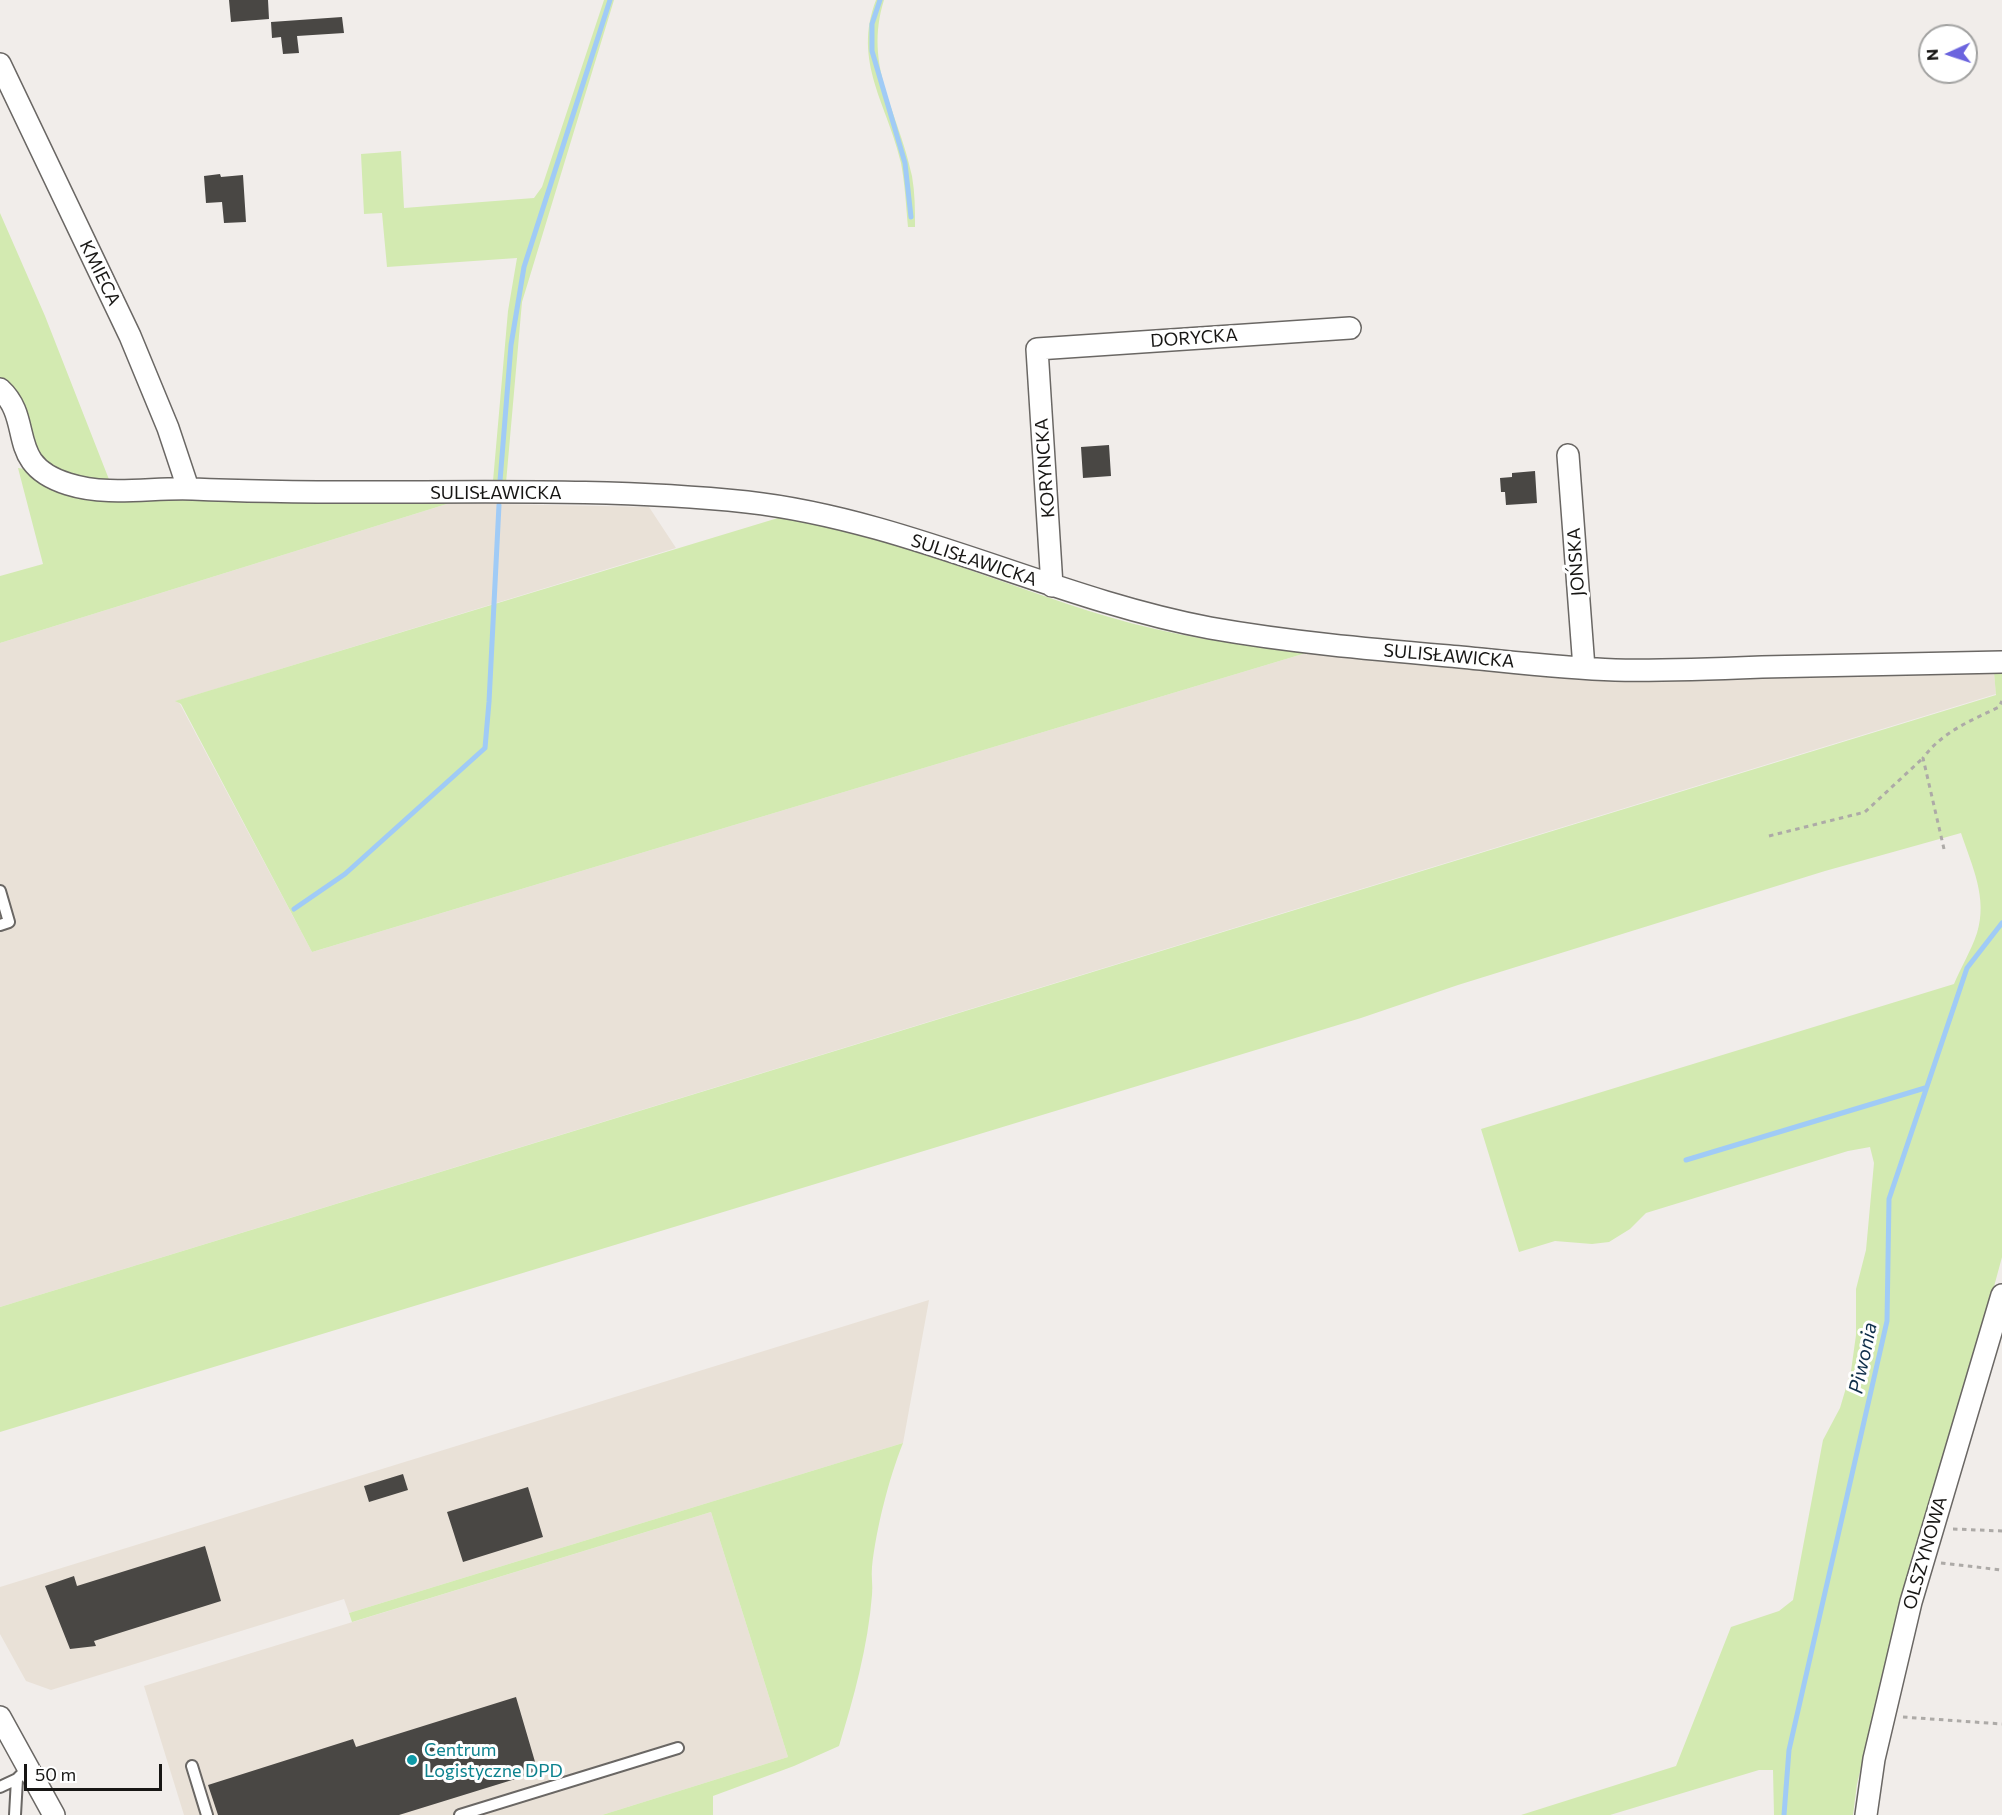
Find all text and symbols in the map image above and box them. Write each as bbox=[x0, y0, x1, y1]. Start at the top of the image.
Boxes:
north arrow bbox=[1918, 24, 1978, 84]
text: N bbox=[1922, 48, 1941, 61]
street label: KMIECA bbox=[75, 237, 125, 309]
street label: DORYCKA bbox=[1150, 324, 1238, 352]
street label: KORYNCKA bbox=[1031, 417, 1059, 519]
street label: SULISŁAWICKA bbox=[430, 482, 562, 504]
street label: JOŃSKA bbox=[1563, 527, 1589, 597]
street label: SULISŁAWICKA bbox=[908, 529, 1040, 591]
street label: SULISŁAWICKA bbox=[1383, 640, 1515, 672]
water label: Piwonia bbox=[1844, 1320, 1882, 1396]
street label: OLSZYNOWA bbox=[1899, 1494, 1951, 1612]
place label: Centrum Logistyczne DPD bbox=[424, 1739, 563, 1782]
scale bar bbox=[27, 1752, 165, 1790]
marker: Centrum Logistyczne DPD bbox=[405, 1753, 419, 1767]
text: 50 m bbox=[35, 1763, 76, 1785]

